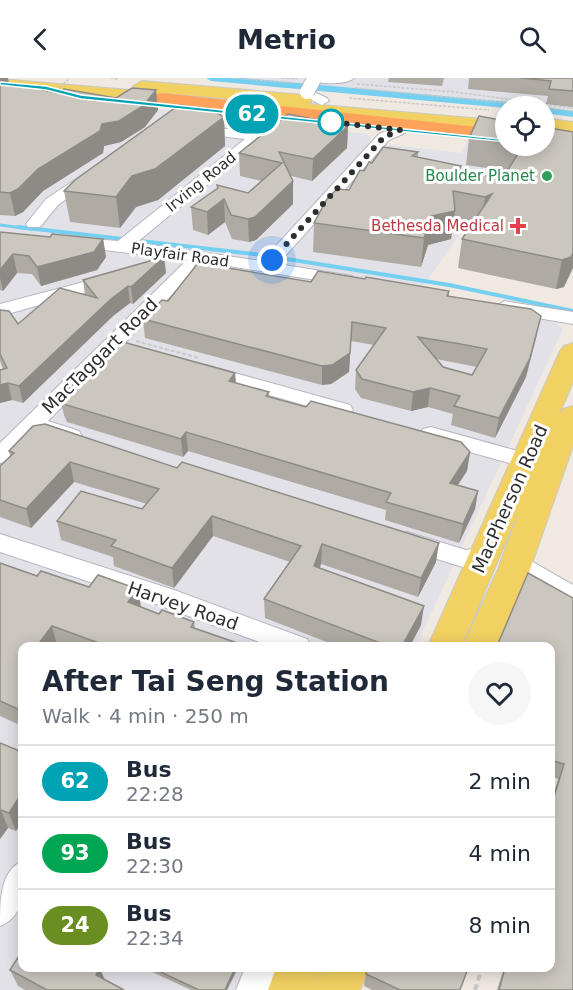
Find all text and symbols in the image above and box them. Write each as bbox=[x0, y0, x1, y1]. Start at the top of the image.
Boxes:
icon: back bbox=[24, 23, 57, 56]
icon: search bbox=[516, 23, 549, 56]
text: Metrio bbox=[237, 24, 336, 55]
line badge: 62 bbox=[225, 94, 279, 134]
map controls bbox=[495, 96, 555, 156]
button: locate bbox=[495, 96, 555, 156]
text: 62 bbox=[237, 102, 267, 126]
unlabelled marker bbox=[318, 109, 344, 135]
street label: Irving Road bbox=[162, 148, 240, 216]
place label: Boulder Planet bbox=[425, 167, 535, 185]
marker: Boulder Planet bbox=[540, 169, 554, 183]
place label: Bethesda Medical bbox=[371, 217, 504, 235]
marker: Bethesda Medical bbox=[509, 217, 527, 235]
street label: Playfair Road bbox=[130, 239, 230, 271]
your location bbox=[257, 245, 287, 275]
street label: MacTaggart Road bbox=[38, 294, 162, 418]
street label: MacPherson Road bbox=[467, 421, 552, 576]
street label: Harvey Road bbox=[125, 577, 241, 634]
button: heart bbox=[468, 662, 531, 725]
text: After Tai Seng Station bbox=[42, 665, 389, 698]
text: Walk · 4 min · 250 m bbox=[42, 704, 249, 728]
text: Bus bbox=[126, 757, 172, 782]
text: 62 bbox=[60, 769, 90, 793]
text: 2 min bbox=[469, 769, 531, 794]
text: 22:28 bbox=[126, 782, 184, 806]
text: Bus bbox=[126, 829, 172, 854]
text: 93 bbox=[60, 841, 90, 865]
text: 4 min bbox=[469, 841, 531, 866]
text: 22:30 bbox=[126, 854, 184, 878]
text: Bus bbox=[126, 901, 172, 926]
text: 24 bbox=[60, 913, 90, 937]
text: 8 min bbox=[469, 913, 531, 938]
text: 22:34 bbox=[126, 926, 184, 950]

